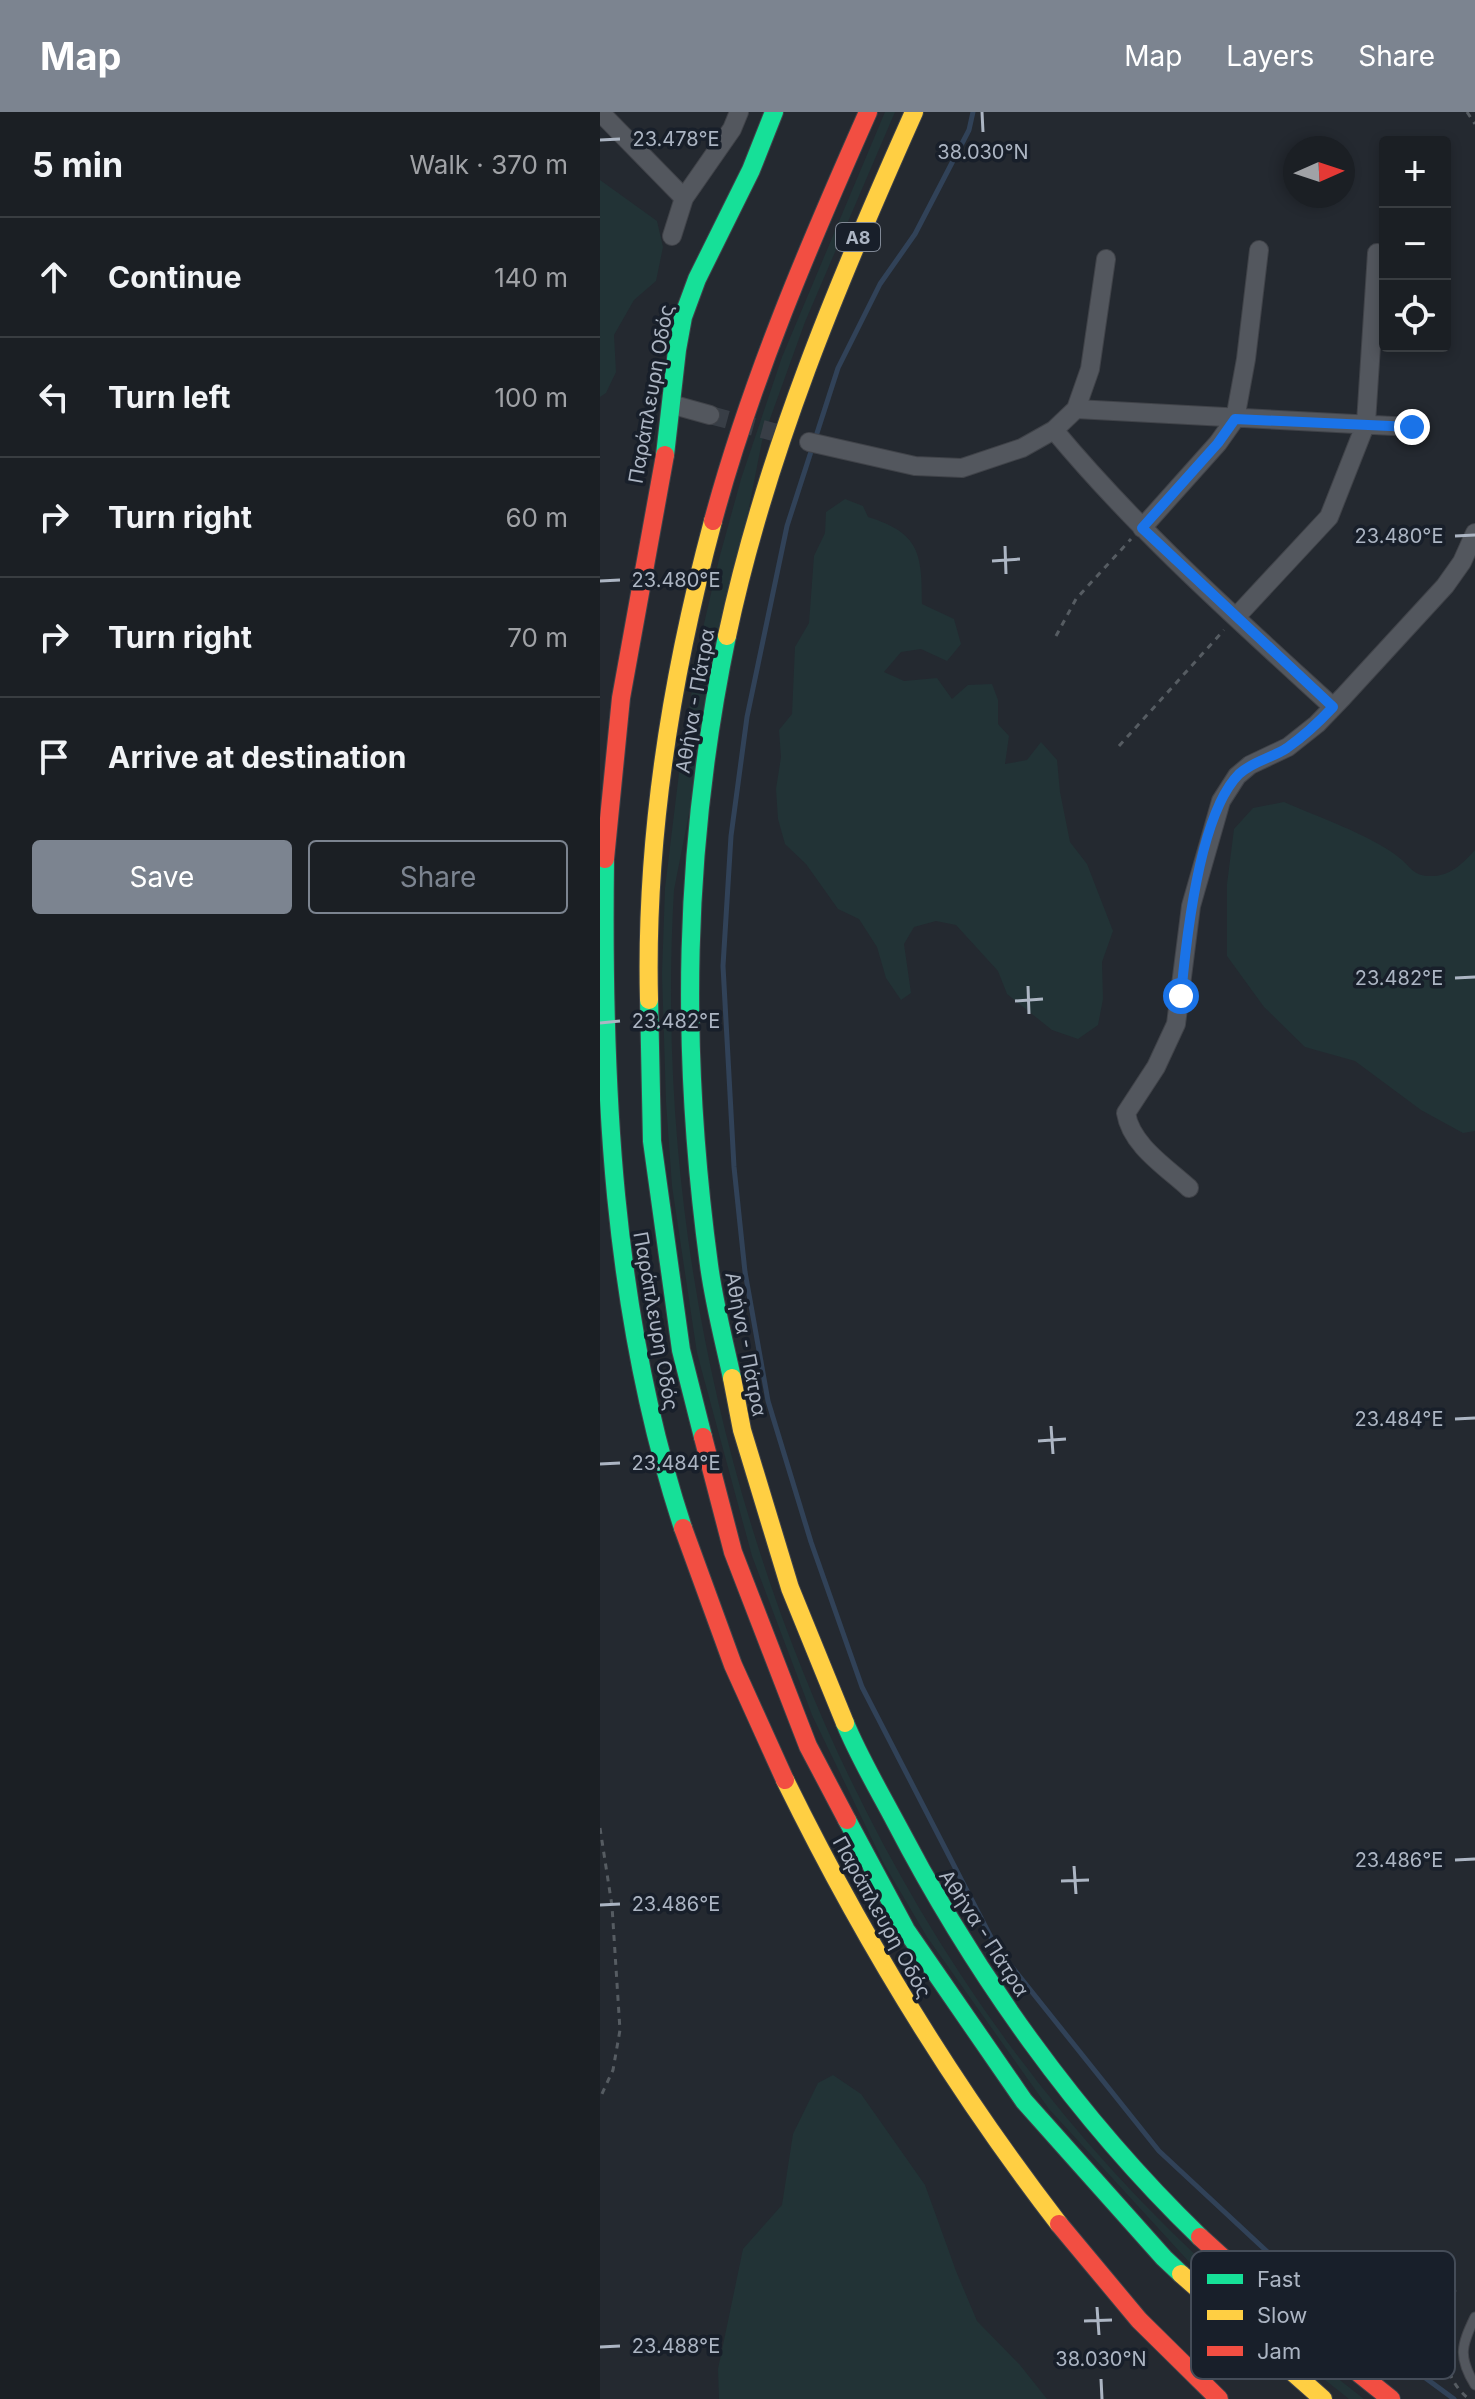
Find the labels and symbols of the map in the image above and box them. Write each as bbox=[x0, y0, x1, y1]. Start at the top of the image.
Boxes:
text: 23.478°E bbox=[632, 127, 720, 151]
north arrow bbox=[1283, 136, 1355, 208]
text: 38.030°N bbox=[937, 140, 1029, 164]
road number: Α8 bbox=[836, 223, 880, 251]
street label: Παράπλευρη Οδός bbox=[623, 303, 679, 485]
route end bbox=[1394, 409, 1430, 445]
text: 23.480°E bbox=[1355, 524, 1443, 548]
text: 23.480°E bbox=[632, 568, 720, 592]
street label: Αθήνα - Πάτρα bbox=[670, 627, 720, 775]
text: 23.482°E bbox=[1355, 966, 1443, 990]
route start bbox=[1163, 978, 1199, 1014]
text: 23.482°E bbox=[632, 1009, 720, 1033]
street label: Παράπλευρη Οδός bbox=[628, 1230, 684, 1412]
street label: Αθήνα - Πάτρα bbox=[720, 1270, 772, 1418]
text: 23.484°E bbox=[1355, 1407, 1443, 1431]
text: 23.484°E bbox=[632, 1451, 720, 1475]
street label: Παράπλευρη Οδός bbox=[828, 1832, 936, 2002]
text: 23.486°E bbox=[1355, 1848, 1443, 1872]
street label: Αθήνα - Πάτρα bbox=[934, 1865, 1034, 2001]
text: 23.486°E bbox=[632, 1892, 720, 1916]
legend bbox=[1191, 2251, 1455, 2379]
text: Fast bbox=[1257, 2266, 1301, 2292]
text: Slow bbox=[1257, 2302, 1307, 2328]
text: 23.488°E bbox=[632, 2334, 720, 2358]
text: Jam bbox=[1257, 2338, 1301, 2364]
text: 38.030°N bbox=[1055, 2347, 1147, 2371]

